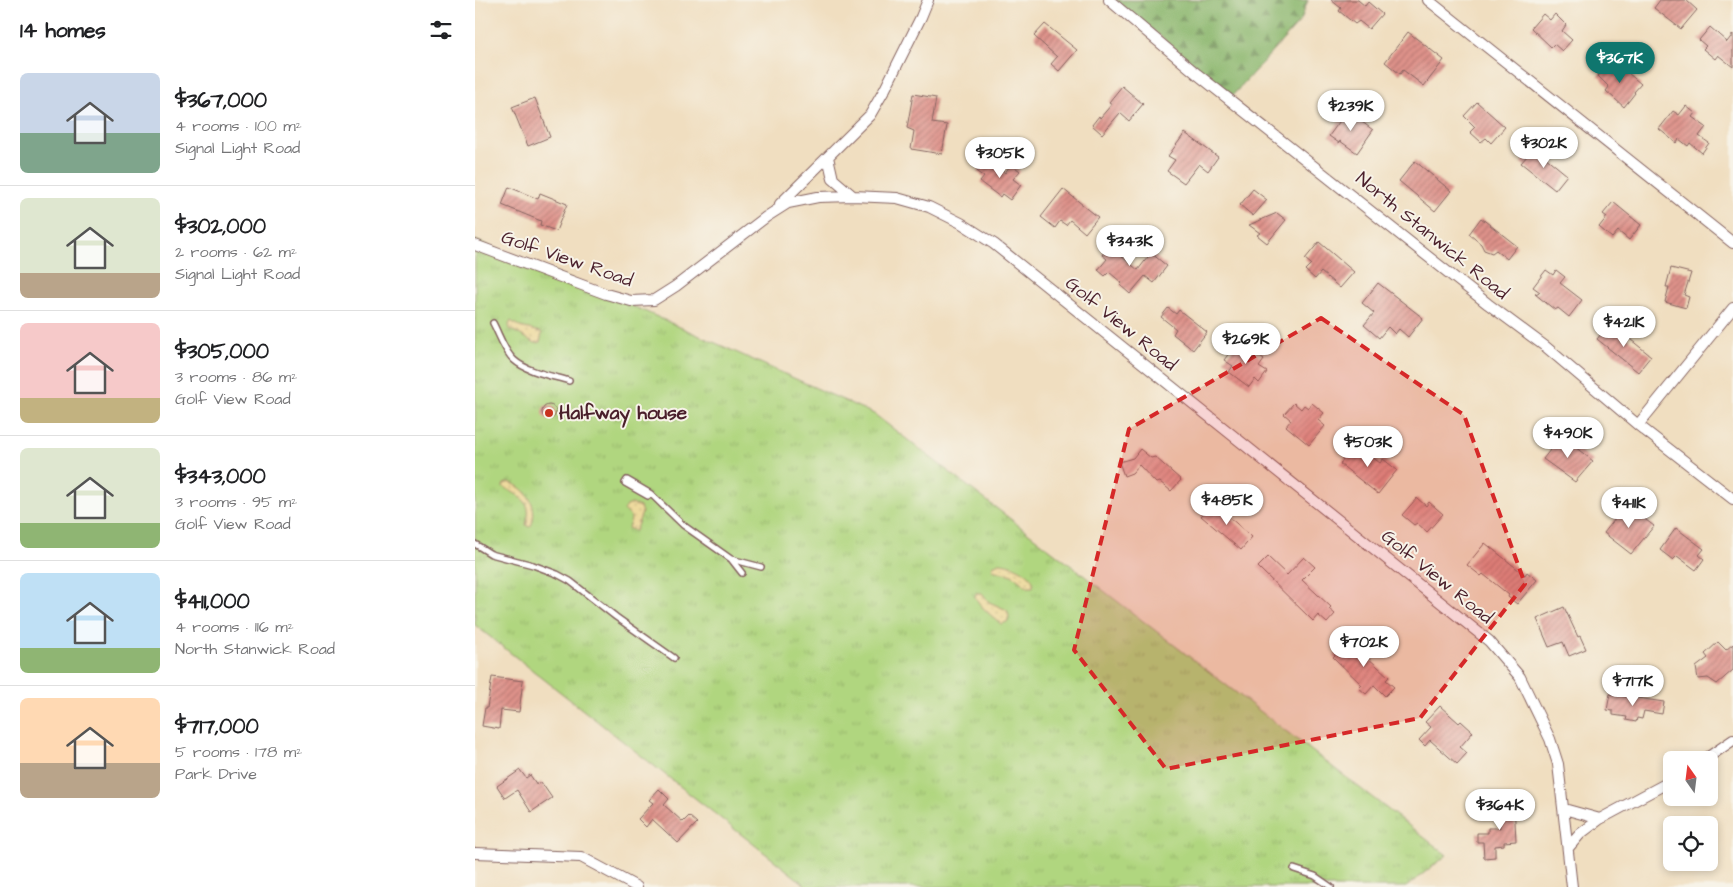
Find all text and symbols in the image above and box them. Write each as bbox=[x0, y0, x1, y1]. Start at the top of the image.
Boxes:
text: 14 homes bbox=[20, 16, 106, 45]
icon: filters bbox=[427, 16, 455, 44]
pin: $367K bbox=[1585, 42, 1655, 84]
text: $367K bbox=[1597, 47, 1643, 69]
text: $367,000 bbox=[175, 86, 267, 115]
pin: $239K bbox=[1316, 90, 1386, 132]
icon: home bbox=[60, 93, 120, 153]
text: $239K bbox=[1329, 95, 1374, 117]
text: 4 rooms · 100 m² bbox=[175, 115, 302, 137]
pin: $302K bbox=[1509, 126, 1579, 169]
text: $302K bbox=[1521, 132, 1567, 154]
pin: $305K bbox=[965, 136, 1035, 179]
text: Signal Light Road bbox=[175, 137, 300, 159]
text: $305K bbox=[976, 142, 1024, 164]
street label: North Stanwick Road bbox=[1350, 166, 1515, 306]
text: $302,000 bbox=[175, 212, 266, 241]
icon: home bbox=[60, 218, 120, 278]
street label: Golf View Road bbox=[498, 224, 637, 294]
pin: $343K bbox=[1095, 224, 1165, 267]
text: $343K bbox=[1107, 230, 1153, 252]
text: 2 rooms · 62 m² bbox=[175, 241, 297, 263]
text: Signal Light Road bbox=[175, 263, 300, 285]
street label: Golf View Road bbox=[1059, 270, 1183, 378]
pin: $421K bbox=[1589, 306, 1659, 348]
text: $421K bbox=[1604, 311, 1644, 333]
pin: $269K bbox=[1211, 322, 1281, 365]
text: $269K bbox=[1223, 328, 1269, 350]
text: $305,000 bbox=[175, 337, 269, 366]
icon: home bbox=[60, 343, 120, 403]
text: 3 rooms · 86 m² bbox=[175, 366, 297, 388]
text: Golf View Road bbox=[175, 388, 291, 410]
place label: Halfway house bbox=[559, 400, 688, 428]
marker: Halfway house bbox=[543, 407, 555, 419]
pin: $490K bbox=[1533, 416, 1603, 459]
text: $490K bbox=[1544, 422, 1592, 444]
pin: $503K bbox=[1333, 426, 1403, 468]
text: $503K bbox=[1344, 431, 1392, 453]
text: $343,000 bbox=[175, 462, 266, 491]
icon: home bbox=[60, 468, 120, 528]
pin: $485K bbox=[1192, 484, 1262, 526]
pin: $411K bbox=[1594, 486, 1664, 529]
text: $485K bbox=[1201, 489, 1253, 511]
text: 3 rooms · 95 m² bbox=[175, 491, 297, 513]
text: $411K bbox=[1612, 492, 1646, 514]
text: Golf View Road bbox=[175, 513, 291, 535]
street label: Golf View Road bbox=[1375, 523, 1499, 631]
text: $411,000 bbox=[175, 587, 250, 616]
icon: home bbox=[60, 593, 120, 653]
text: 4 rooms · 116 m² bbox=[175, 616, 294, 638]
pin: $702K bbox=[1329, 626, 1399, 668]
text: $702K bbox=[1340, 631, 1388, 653]
text: North Stanwick Road bbox=[175, 638, 335, 660]
pin: $717K bbox=[1598, 664, 1668, 707]
text: $717K bbox=[1613, 670, 1653, 692]
text: $717,000 bbox=[175, 712, 259, 741]
icon: home bbox=[60, 718, 120, 778]
text: 5 rooms · 178 m² bbox=[175, 741, 302, 763]
north arrow bbox=[1663, 751, 1717, 806]
map controls bbox=[1663, 751, 1718, 871]
text: Park Drive bbox=[175, 763, 257, 785]
pin: $364K bbox=[1465, 788, 1535, 831]
text: $364K bbox=[1476, 794, 1524, 816]
button: locate bbox=[1663, 816, 1718, 871]

